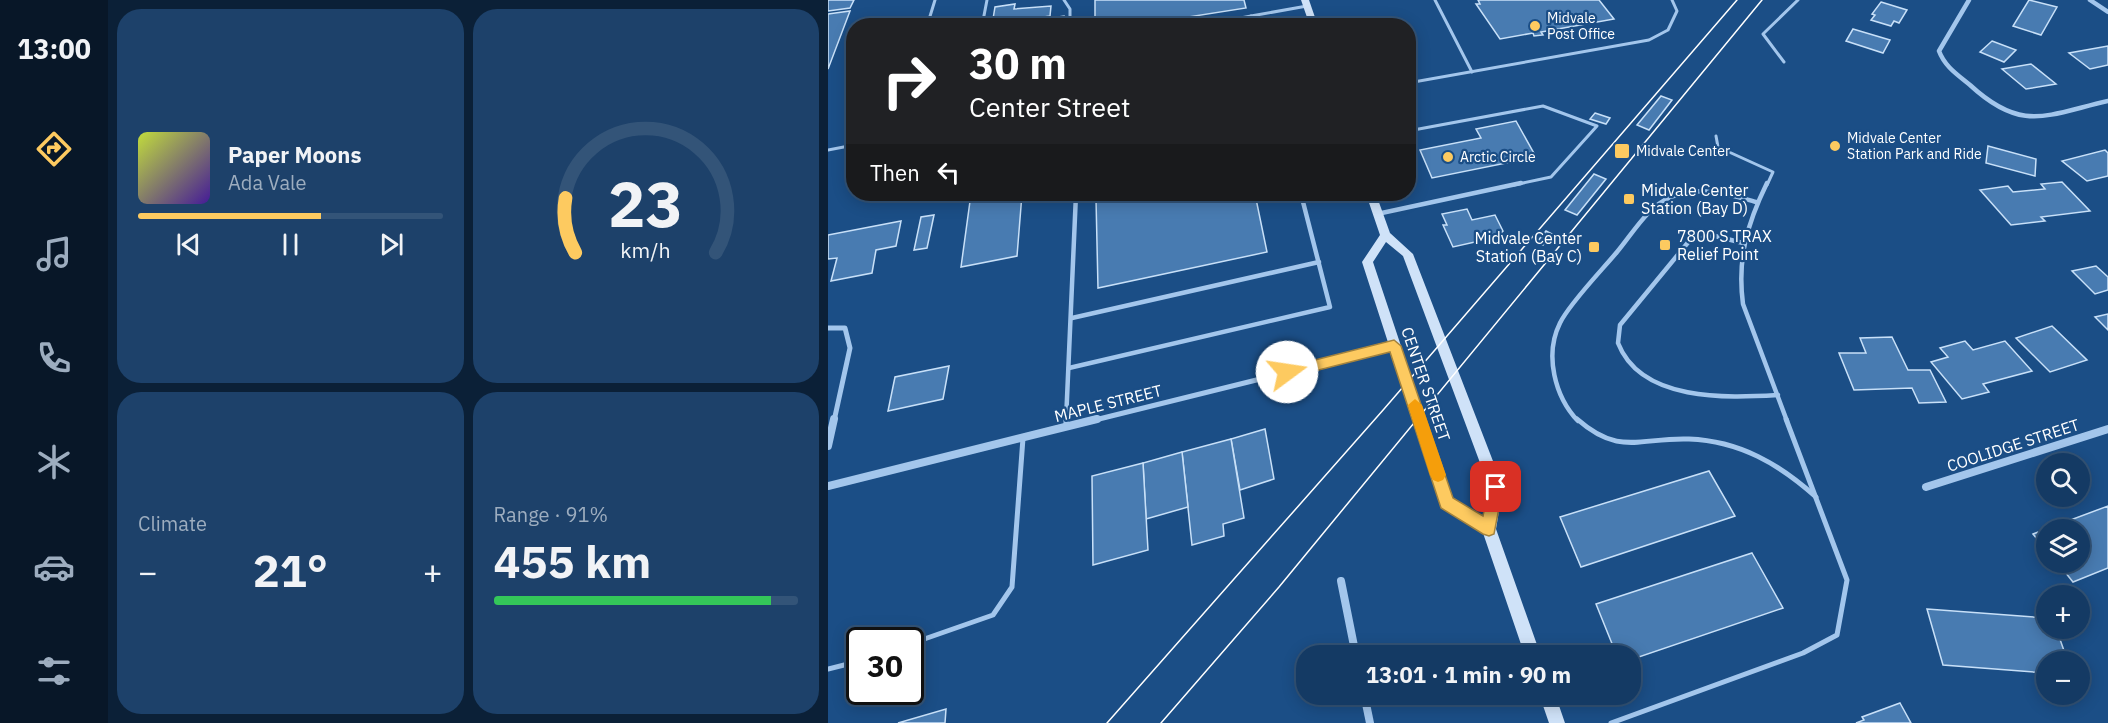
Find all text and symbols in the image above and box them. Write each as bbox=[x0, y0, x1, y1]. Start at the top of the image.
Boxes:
place label: Midvale Post Office bbox=[1547, 9, 1615, 43]
marker: Midvale Post Office bbox=[1528, 19, 1542, 33]
text: 13:00 bbox=[17, 31, 91, 66]
text: 30 m bbox=[969, 36, 1067, 91]
icon: right bbox=[870, 42, 948, 120]
text: Center Street bbox=[969, 89, 1130, 124]
icon: directions bbox=[33, 128, 75, 170]
place label: Midvale Center Station Park and Ride bbox=[1847, 129, 1982, 163]
marker: Midvale Center Station Park and Ride bbox=[1828, 139, 1842, 153]
text: Paper Moons bbox=[228, 140, 361, 169]
marker: Midvale Center bbox=[1613, 142, 1631, 160]
place label: Midvale Center bbox=[1636, 142, 1730, 160]
place label: Arctic Circle bbox=[1460, 148, 1536, 166]
marker: Arctic Circle bbox=[1441, 150, 1455, 164]
icon: left bbox=[932, 156, 965, 189]
text: Then bbox=[870, 158, 920, 187]
text: 23 bbox=[608, 163, 683, 244]
text: Ada Vale bbox=[228, 169, 307, 196]
place label: Midvale Center Station (Bay D) bbox=[1641, 180, 1749, 218]
marker: Midvale Center Station (Bay D) bbox=[1622, 192, 1636, 206]
place label: 7800 S TRAX Relief Point bbox=[1677, 226, 1772, 264]
icon: previous bbox=[172, 228, 205, 261]
icon: pause bbox=[274, 228, 307, 261]
icon: next bbox=[375, 228, 408, 261]
place label: Midvale Center Station (Bay C) bbox=[1475, 228, 1582, 266]
icon: music bbox=[33, 233, 75, 275]
text: km/h bbox=[621, 237, 671, 265]
marker: 7800 S TRAX Relief Point bbox=[1658, 238, 1672, 252]
marker: Midvale Center Station (Bay C) bbox=[1587, 240, 1601, 254]
street label: CENTER STREET bbox=[1397, 324, 1455, 444]
icon: phone bbox=[33, 337, 75, 379]
position arrow bbox=[1255, 340, 1319, 404]
street label: MAPLE STREET bbox=[1052, 380, 1164, 426]
street label: COOLIDGE STREET bbox=[1944, 414, 2082, 476]
icon: climate bbox=[33, 441, 75, 483]
map controls bbox=[2036, 453, 2090, 705]
button: search bbox=[2036, 453, 2090, 507]
pin bbox=[1470, 461, 1521, 512]
icon: arrive bbox=[1479, 470, 1512, 503]
text: Range · 91% bbox=[494, 501, 608, 528]
text: Climate bbox=[138, 510, 207, 537]
button: layers bbox=[2036, 519, 2090, 573]
text: 455 km bbox=[494, 532, 651, 590]
text: 21° bbox=[253, 541, 328, 599]
icon: car bbox=[33, 546, 75, 588]
text: − bbox=[138, 550, 158, 593]
text: + bbox=[423, 550, 443, 593]
button: + bbox=[2036, 585, 2090, 639]
speed limit sign: 30 bbox=[846, 627, 924, 705]
icon: filters bbox=[33, 650, 75, 692]
button: − bbox=[2036, 651, 2090, 705]
text: 13:01 · 1 min · 90 m bbox=[1366, 660, 1571, 689]

